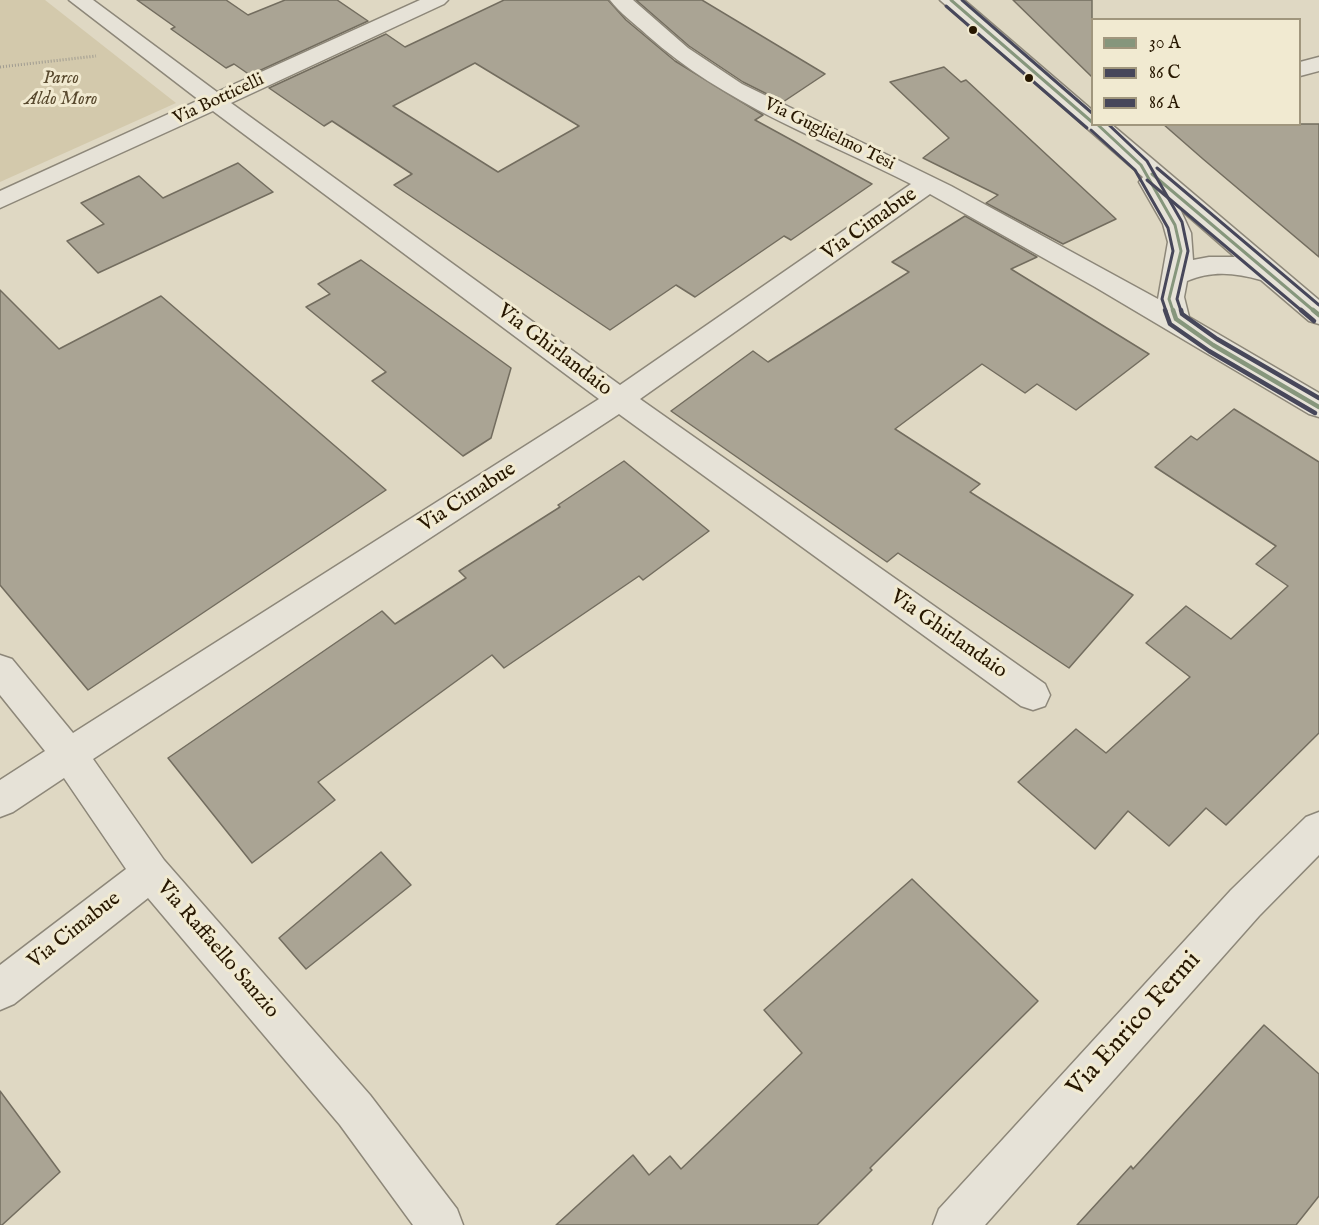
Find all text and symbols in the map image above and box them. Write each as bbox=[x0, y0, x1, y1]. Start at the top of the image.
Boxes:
legend bbox=[1091, 18, 1301, 126]
unlabelled marker bbox=[967, 24, 979, 36]
text: 30 A bbox=[1149, 32, 1181, 55]
text: 86 C bbox=[1149, 62, 1180, 85]
park label: Parco Aldo Moro bbox=[25, 68, 97, 110]
street label: Via Botticelli bbox=[170, 70, 268, 130]
unlabelled marker bbox=[1023, 72, 1035, 84]
text: 86 A bbox=[1149, 92, 1180, 115]
street label: Via Guglielmo Tesi bbox=[760, 94, 898, 176]
street label: Via Cimabue bbox=[818, 183, 922, 267]
street label: Via Ghirlandaio bbox=[492, 300, 616, 402]
street label: Via Cimabue bbox=[415, 457, 521, 539]
street label: Via Ghirlandaio bbox=[885, 585, 1011, 685]
street label: Via Raffaello Sanzio bbox=[150, 876, 284, 1024]
street label: Via Cimabue bbox=[24, 887, 126, 975]
street label: Via Enrico Fermi bbox=[1062, 946, 1208, 1104]

